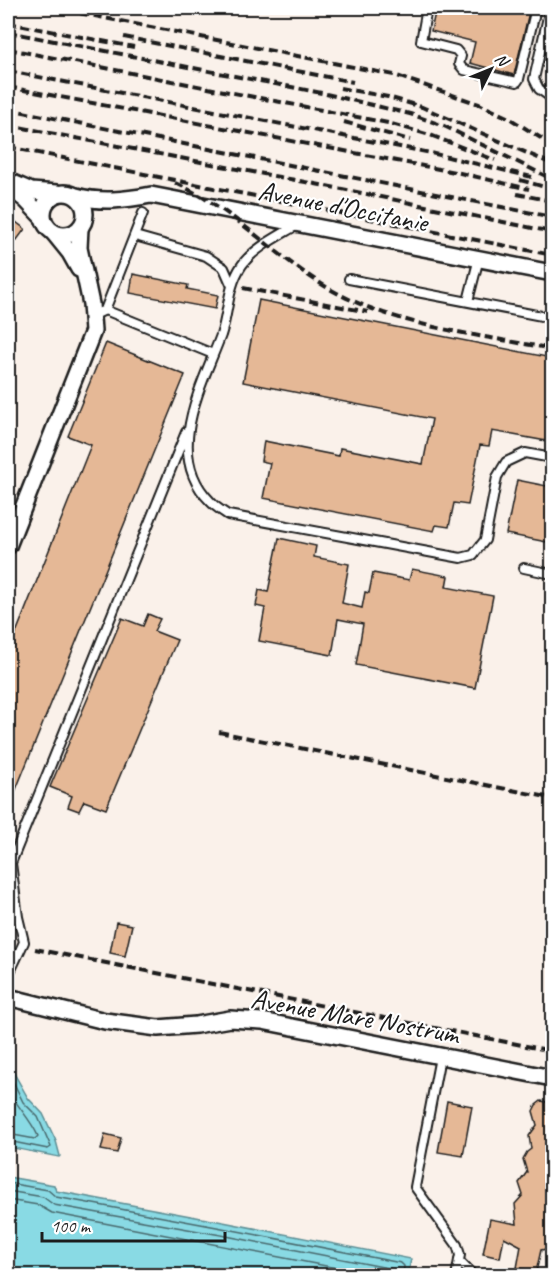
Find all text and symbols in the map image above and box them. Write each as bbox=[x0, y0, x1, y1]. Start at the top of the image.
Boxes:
north arrow bbox=[461, 39, 521, 99]
text: N bbox=[491, 49, 514, 72]
street label: Avenue d'Occitanie bbox=[255, 172, 432, 240]
street label: Avenue Mare Nostrum bbox=[248, 981, 464, 1052]
scale bar bbox=[42, 1205, 225, 1243]
text: 100 m bbox=[51, 1215, 92, 1237]

